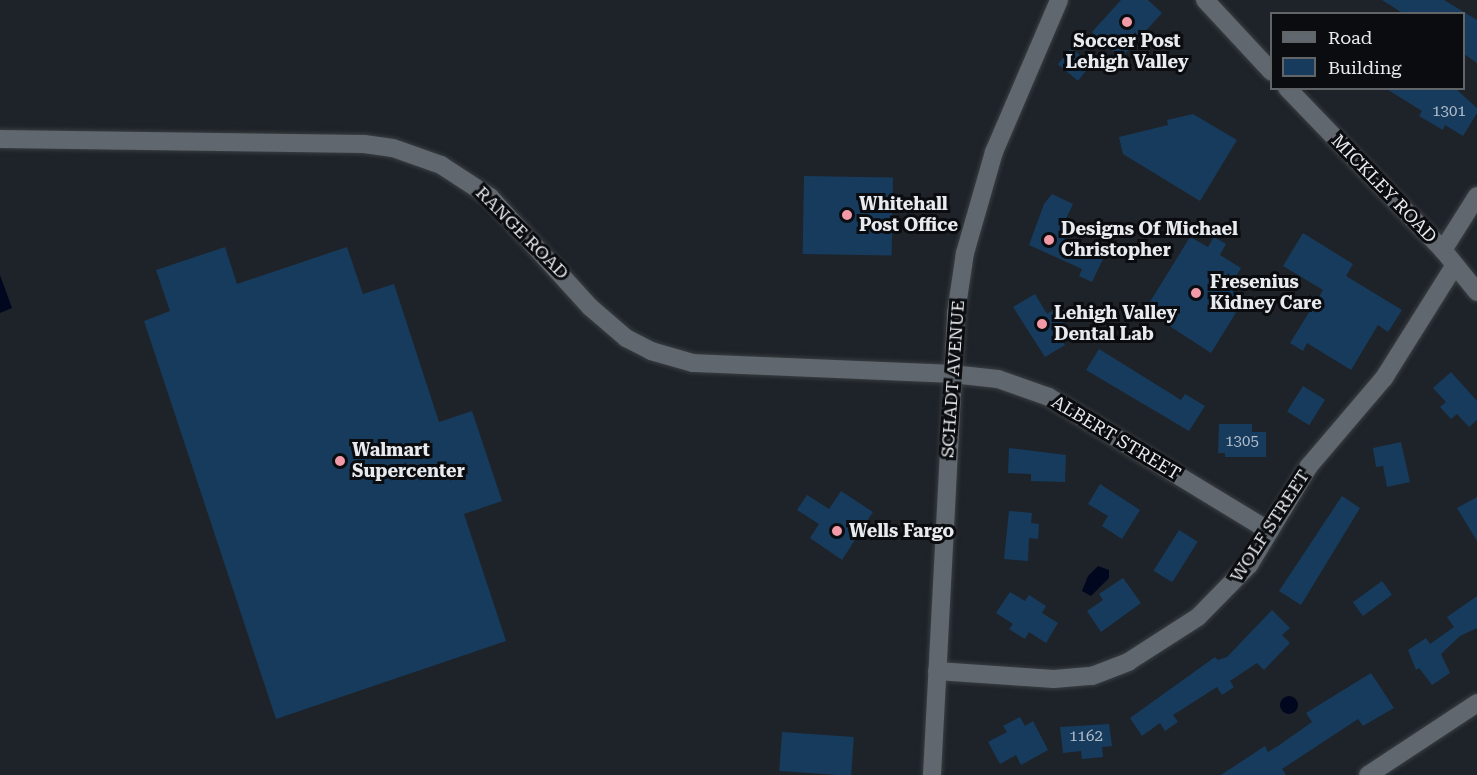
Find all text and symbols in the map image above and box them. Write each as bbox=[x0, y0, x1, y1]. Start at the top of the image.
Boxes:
legend bbox=[1270, 12, 1465, 90]
marker: Soccer Post Lehigh Valley bbox=[1120, 15, 1134, 29]
text: Road bbox=[1328, 27, 1372, 48]
place label: Soccer Post Lehigh Valley bbox=[1065, 31, 1189, 74]
text: Building bbox=[1328, 57, 1402, 78]
house number: 1301 bbox=[1432, 103, 1466, 121]
street label: MICKLEY ROAD bbox=[1327, 130, 1441, 248]
street label: RANGE ROAD bbox=[471, 182, 573, 284]
place label: Whitehall Post Office bbox=[859, 194, 958, 236]
marker: Whitehall Post Office bbox=[840, 208, 854, 222]
place label: Designs Of Michael Christopher bbox=[1061, 219, 1238, 262]
marker: Designs Of Michael Christopher bbox=[1042, 233, 1056, 247]
place label: Fresenius Kidney Care bbox=[1210, 272, 1322, 314]
marker: Fresenius Kidney Care bbox=[1187, 284, 1205, 302]
street label: SCHADT AVENUE bbox=[937, 300, 969, 458]
place label: Lehigh Valley Dental Lab bbox=[1054, 303, 1177, 346]
marker: Lehigh Valley Dental Lab bbox=[1035, 317, 1049, 331]
street label: ALBERT STREET bbox=[1048, 391, 1184, 485]
house number: 1305 bbox=[1225, 433, 1259, 451]
place label: Walmart Supercenter bbox=[352, 440, 465, 482]
marker: Walmart Supercenter bbox=[333, 454, 347, 468]
street label: WOLF STREET bbox=[1226, 466, 1314, 586]
place label: Wells Fargo bbox=[849, 520, 954, 542]
marker: Wells Fargo bbox=[830, 524, 844, 538]
house number: 1162 bbox=[1069, 728, 1103, 746]

